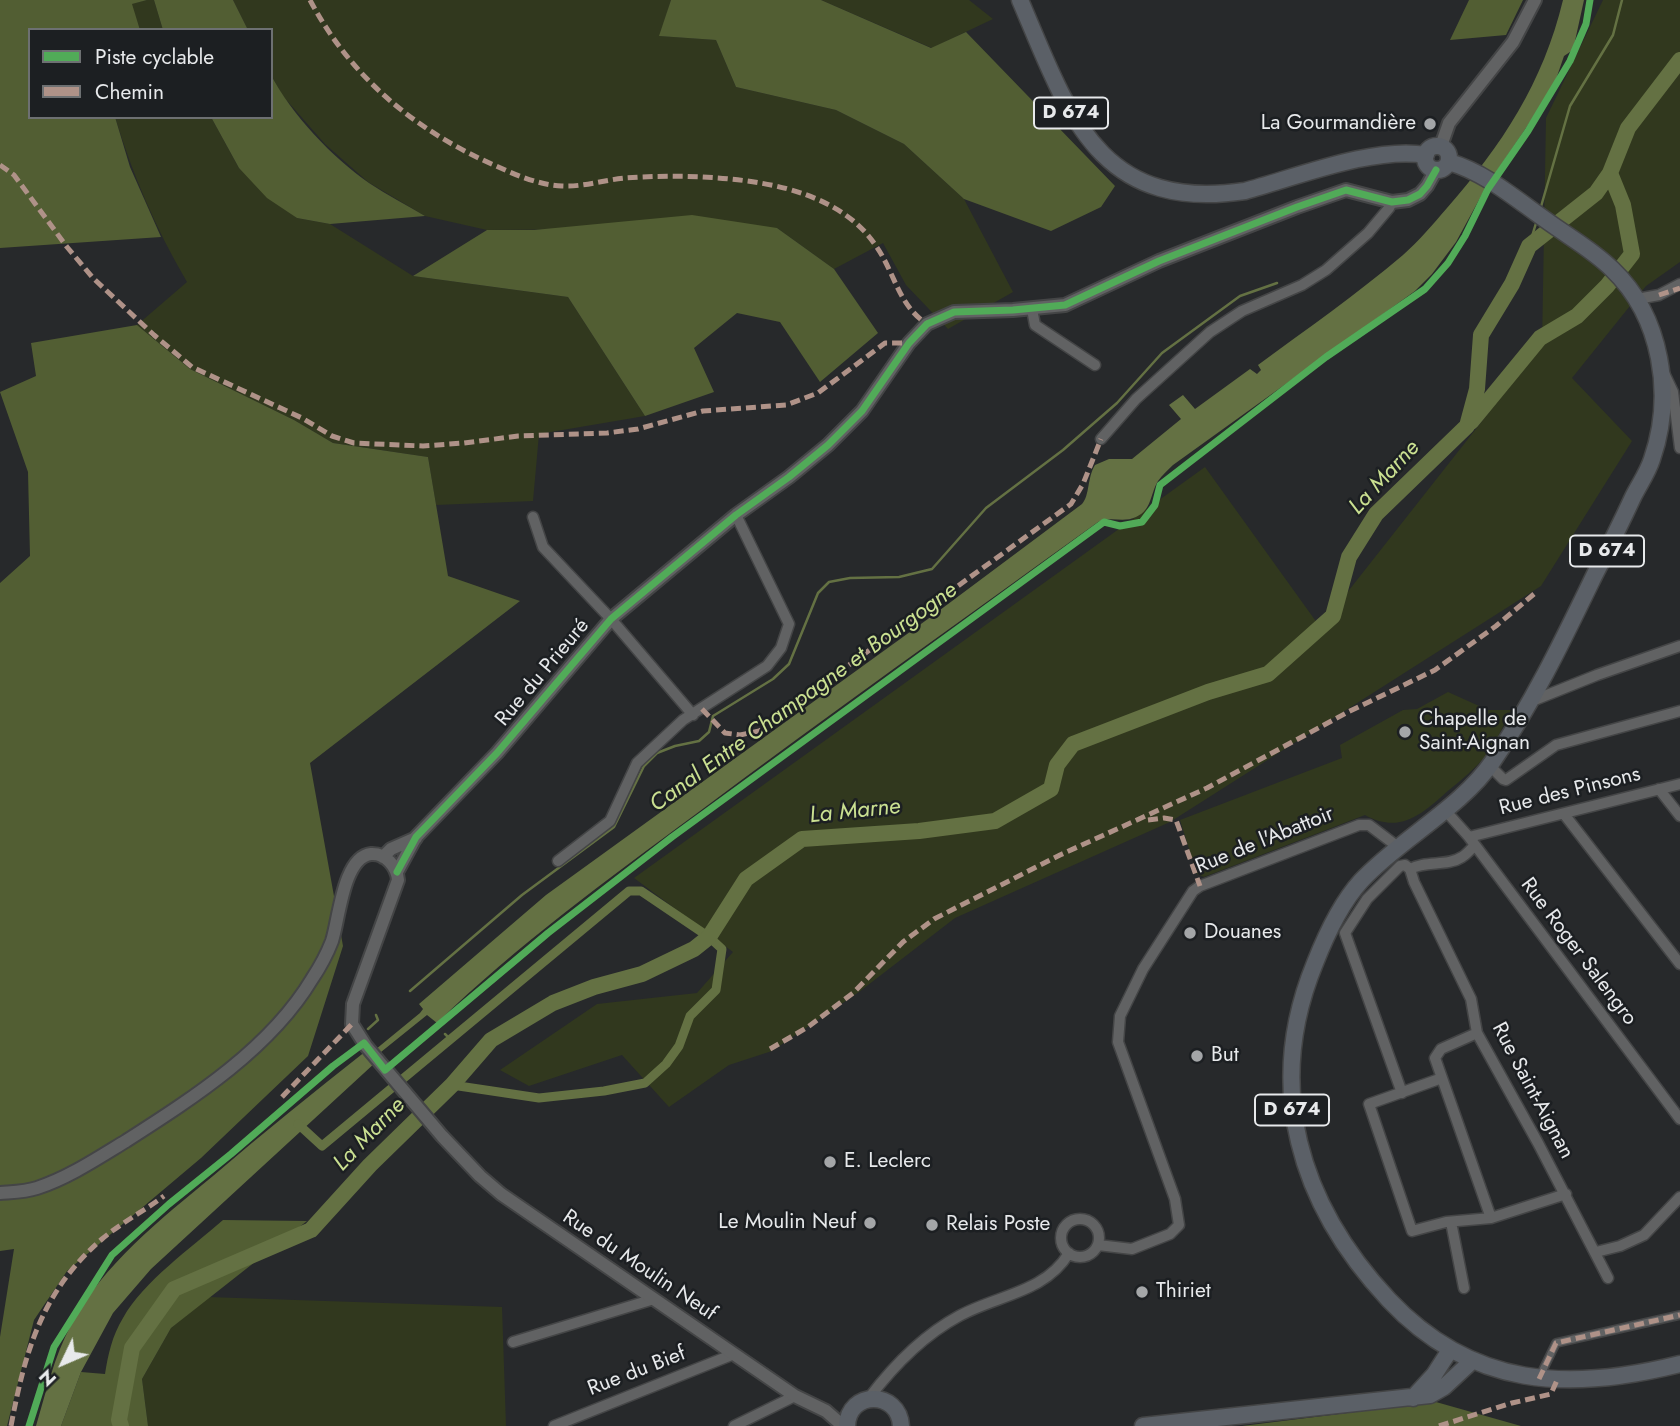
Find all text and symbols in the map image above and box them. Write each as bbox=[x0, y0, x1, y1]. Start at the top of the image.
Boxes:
legend bbox=[28, 28, 273, 119]
text: Piste cyclable bbox=[95, 42, 214, 72]
text: Chemin bbox=[95, 77, 164, 107]
road number: D 674 bbox=[1034, 97, 1108, 128]
place label: La Gourmandière bbox=[1261, 111, 1416, 137]
marker: La Gourmandière bbox=[1422, 116, 1438, 132]
water label: La Marne bbox=[1344, 435, 1426, 521]
road number: D 674 bbox=[1570, 536, 1644, 566]
water label: Canal Entre Champagne et Bourgogne bbox=[645, 577, 963, 819]
street label: Rue du Prieuré bbox=[491, 614, 595, 732]
place label: Chapelle de Saint-Aignan bbox=[1419, 707, 1530, 757]
marker: Chapelle de Saint-Aignan bbox=[1397, 724, 1413, 740]
street label: Rue des Pinsons bbox=[1497, 762, 1643, 822]
water label: La Marne bbox=[808, 794, 902, 830]
street label: Rue de l'Abattoir bbox=[1192, 802, 1338, 880]
street label: Rue Roger Salengro bbox=[1514, 873, 1642, 1031]
place label: Douanes bbox=[1204, 920, 1281, 946]
marker: Douanes bbox=[1182, 925, 1198, 941]
street label: Rue Saint-Aignan bbox=[1485, 1018, 1579, 1164]
place label: But bbox=[1211, 1043, 1239, 1069]
marker: But bbox=[1189, 1048, 1205, 1064]
water label: La Marne bbox=[328, 1093, 412, 1177]
road number: D 674 bbox=[1255, 1094, 1329, 1126]
place label: E. Leclerc bbox=[844, 1149, 931, 1175]
marker: E. Leclerc bbox=[822, 1154, 838, 1170]
street label: Rue du Moulin Neuf bbox=[557, 1205, 721, 1327]
place label: Le Moulin Neuf bbox=[718, 1210, 856, 1236]
place label: Relais Poste bbox=[946, 1212, 1050, 1238]
marker: Le Moulin Neuf bbox=[862, 1215, 878, 1231]
marker: Relais Poste bbox=[924, 1217, 940, 1233]
place label: Thiriet bbox=[1156, 1279, 1211, 1305]
marker: Thiriet bbox=[1134, 1284, 1150, 1300]
north arrow bbox=[28, 1328, 98, 1398]
street label: Rue du Bief bbox=[584, 1342, 690, 1402]
text: N bbox=[33, 1363, 62, 1393]

